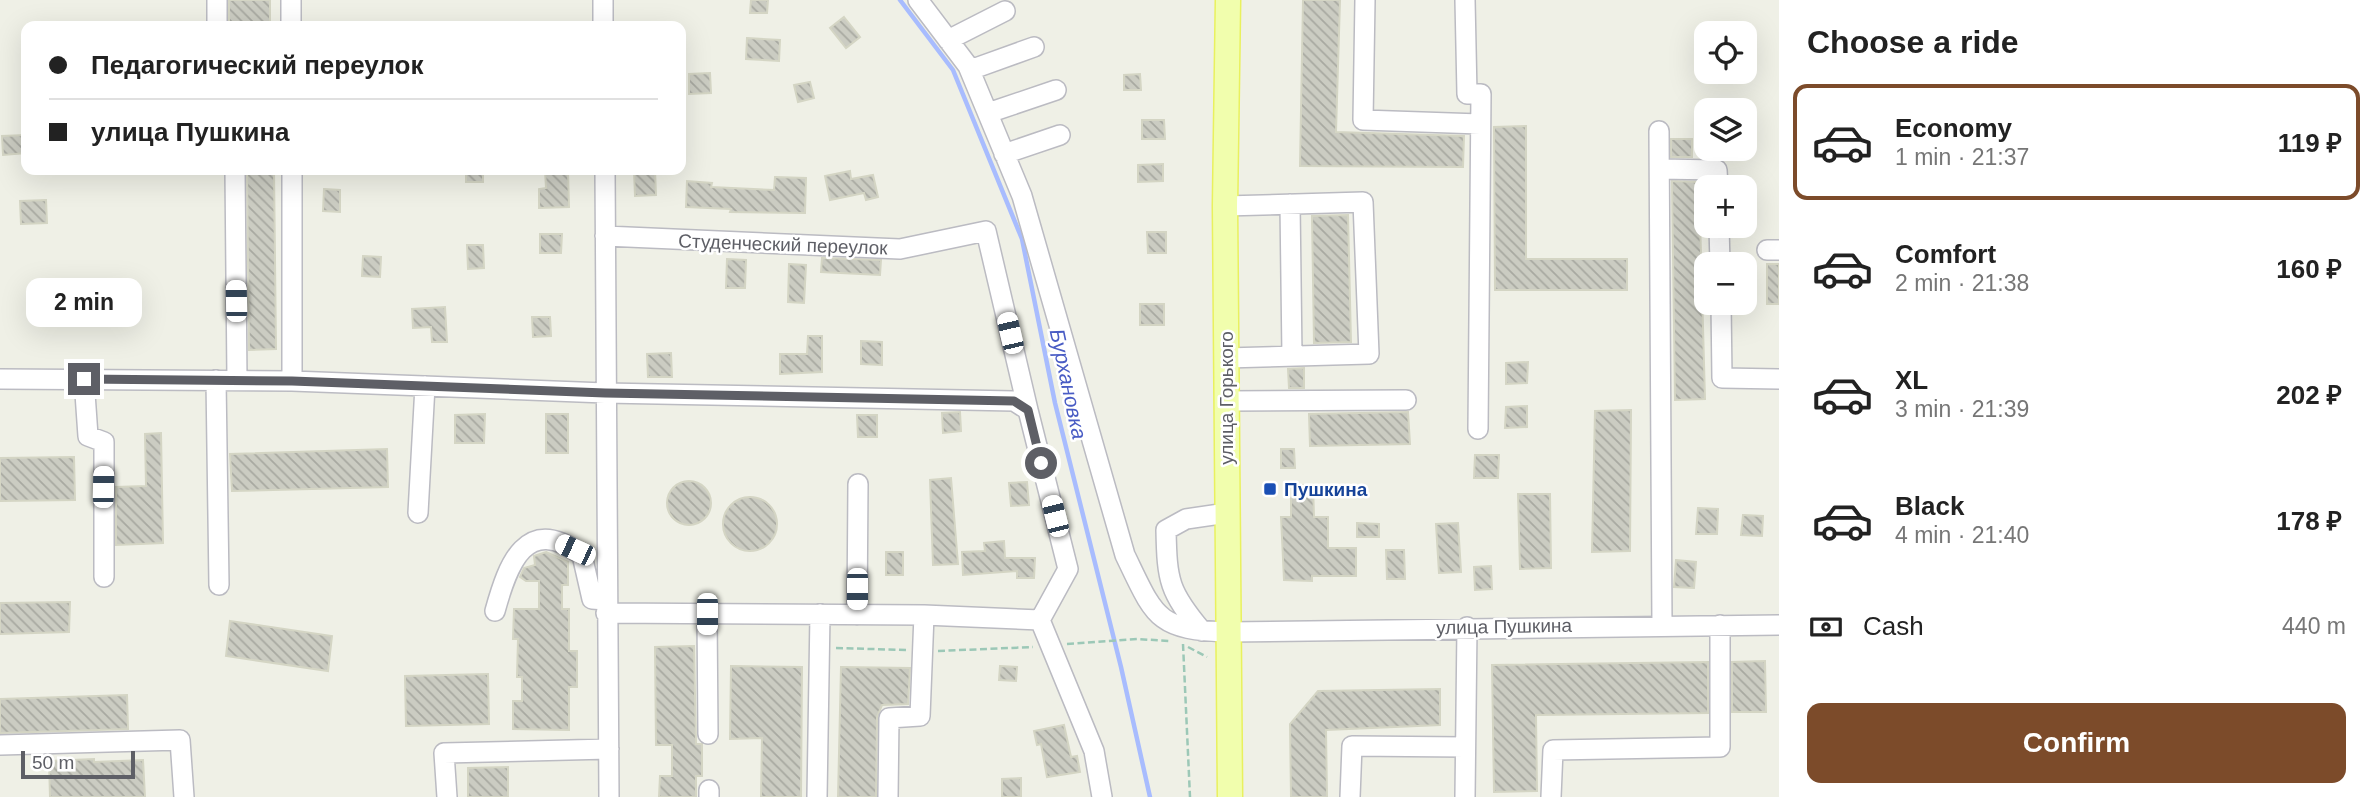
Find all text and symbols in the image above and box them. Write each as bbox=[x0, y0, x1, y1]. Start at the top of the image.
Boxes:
map controls bbox=[1694, 21, 1757, 315]
button: locate bbox=[1694, 21, 1757, 84]
text: Choose a ride bbox=[1807, 24, 2019, 60]
text: Педагогический переулок bbox=[91, 50, 424, 80]
button: layers bbox=[1694, 98, 1757, 161]
icon: car bbox=[1811, 111, 1874, 174]
text: Economy bbox=[1895, 113, 2012, 143]
text: улица Пушкина bbox=[91, 117, 290, 147]
text: 119 ₽ bbox=[2278, 128, 2342, 158]
text: 1 min · 21:37 bbox=[1895, 144, 2029, 170]
button: + bbox=[1694, 175, 1757, 238]
street label: Студенческий переулок bbox=[678, 230, 889, 259]
icon: car bbox=[1811, 237, 1874, 300]
text: Comfort bbox=[1895, 239, 1996, 269]
button: − bbox=[1694, 252, 1757, 315]
text: 160 ₽ bbox=[2276, 254, 2342, 284]
text: 2 min · 21:38 bbox=[1895, 270, 2029, 296]
callout: 2 min bbox=[26, 278, 142, 326]
car bbox=[226, 280, 247, 322]
text: 2 min bbox=[54, 289, 114, 315]
car bbox=[996, 310, 1025, 356]
water label: Бурхановка bbox=[1046, 327, 1091, 441]
street label: улица Горького bbox=[1216, 331, 1237, 465]
route end bbox=[68, 363, 100, 395]
icon: car bbox=[1811, 363, 1874, 426]
text: XL bbox=[1895, 365, 1928, 395]
text: 202 ₽ bbox=[2276, 380, 2342, 410]
text: 3 min · 21:39 bbox=[1895, 396, 2029, 422]
route start bbox=[1025, 447, 1057, 479]
car bbox=[93, 466, 114, 508]
place label: Пушкина bbox=[1284, 479, 1368, 500]
marker: Пушкина bbox=[1262, 481, 1278, 497]
icon: car bbox=[1811, 489, 1874, 552]
text: Black bbox=[1895, 491, 1964, 521]
car bbox=[1040, 493, 1071, 539]
text: 178 ₽ bbox=[2276, 506, 2342, 536]
text: 4 min · 21:40 bbox=[1895, 522, 2029, 548]
car bbox=[552, 532, 599, 568]
car bbox=[847, 568, 868, 610]
car bbox=[697, 593, 718, 635]
icon: cash bbox=[1807, 608, 1845, 646]
text: Cash bbox=[1863, 611, 1924, 641]
text: 440 m bbox=[2282, 613, 2346, 639]
street label: улица Пушкина bbox=[1436, 615, 1573, 638]
button: Confirm bbox=[1807, 703, 2346, 783]
scale bar bbox=[21, 748, 135, 780]
text: 50 m bbox=[32, 752, 74, 773]

